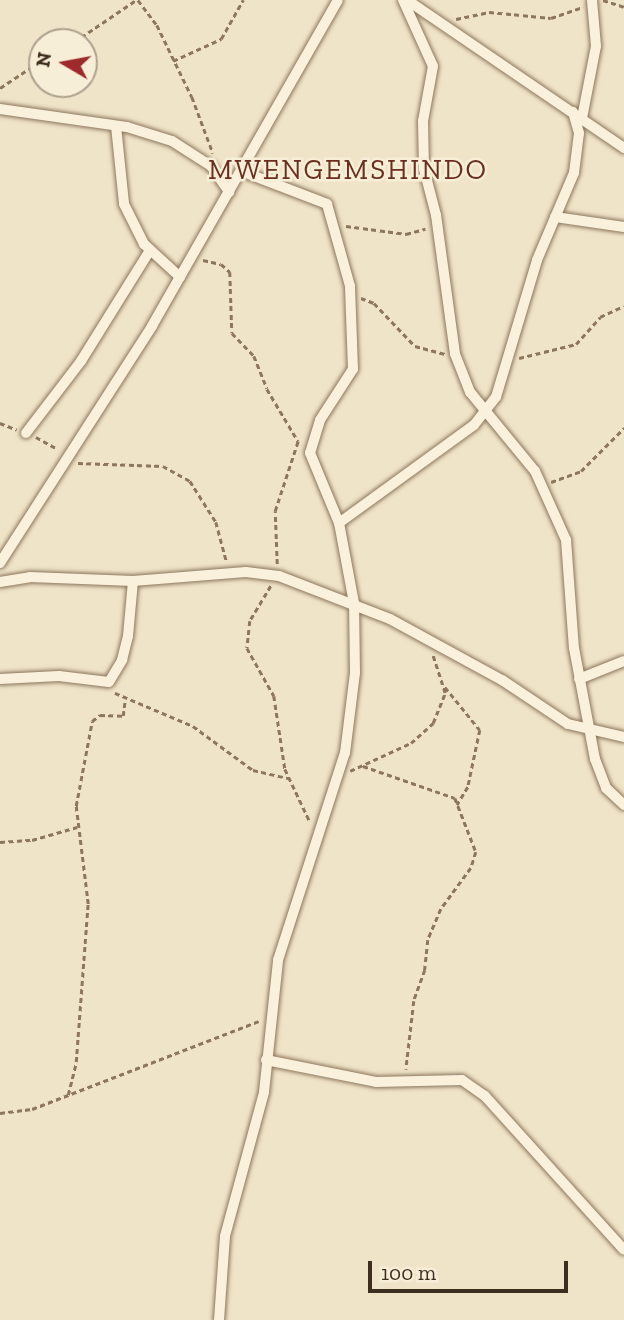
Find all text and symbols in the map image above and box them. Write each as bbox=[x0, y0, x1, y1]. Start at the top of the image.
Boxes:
north arrow bbox=[28, 28, 98, 98]
text: N bbox=[31, 51, 56, 69]
district label: MWENGEMSHINDO bbox=[210, 153, 486, 187]
scale bar bbox=[372, 1246, 572, 1290]
text: 100 m bbox=[381, 1260, 436, 1285]

